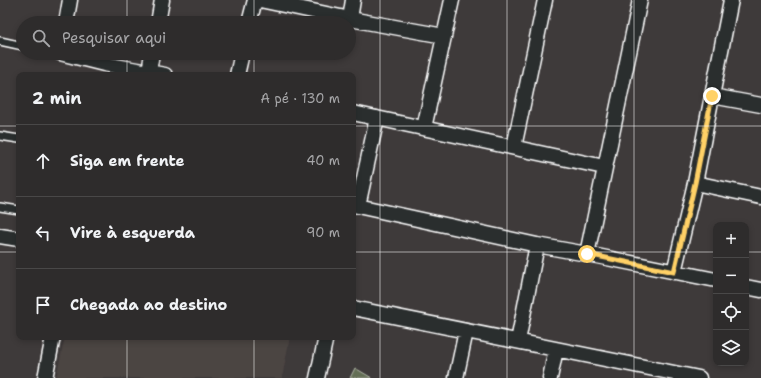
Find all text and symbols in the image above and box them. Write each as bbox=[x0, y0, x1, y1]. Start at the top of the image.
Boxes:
search box bbox=[16, 16, 356, 60]
icon: search bbox=[30, 27, 52, 49]
text: Pesquisar aqui bbox=[62, 28, 166, 48]
text: 2 min bbox=[32, 87, 82, 109]
route end bbox=[703, 87, 721, 105]
text: A pé · 130 m bbox=[261, 90, 340, 107]
icon: ahead bbox=[32, 150, 54, 172]
text: Siga em frente bbox=[70, 151, 185, 171]
text: 40 m bbox=[306, 152, 340, 169]
icon: left bbox=[32, 222, 54, 244]
map controls bbox=[713, 222, 749, 366]
button: + bbox=[713, 222, 749, 258]
text: Vire à esquerda bbox=[70, 223, 195, 243]
text: 90 m bbox=[306, 224, 340, 241]
route start bbox=[578, 245, 596, 263]
button: − bbox=[713, 258, 749, 294]
icon: arrive bbox=[32, 294, 54, 316]
button: locate bbox=[713, 294, 749, 330]
text: Chegada ao destino bbox=[70, 295, 227, 315]
button: layers bbox=[713, 330, 749, 366]

